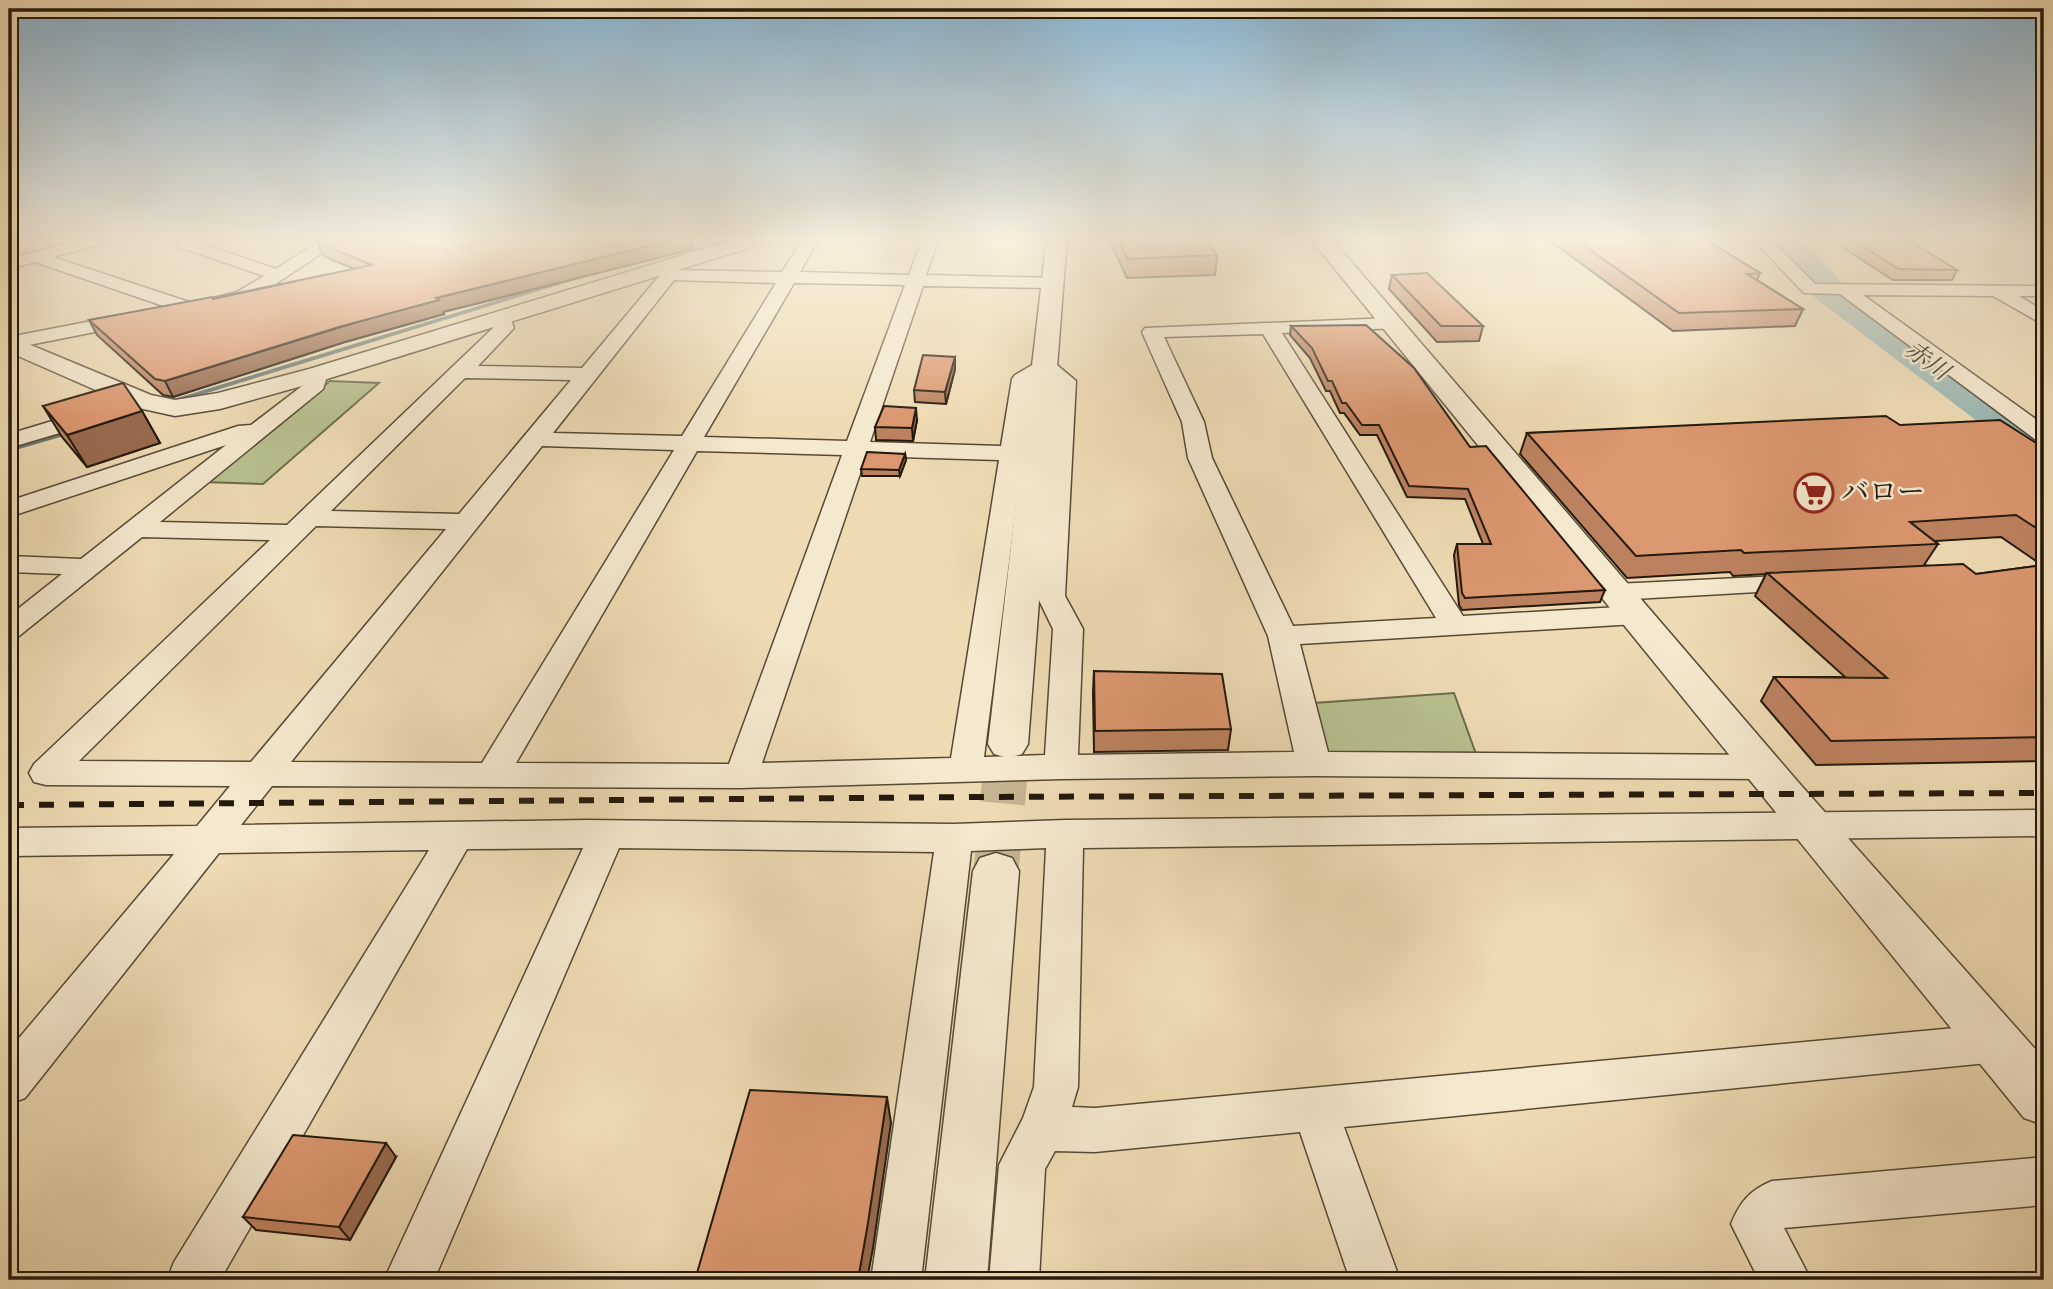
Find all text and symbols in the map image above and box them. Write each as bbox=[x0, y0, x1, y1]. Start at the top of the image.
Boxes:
water label: 赤川 bbox=[1897, 334, 1958, 392]
supermarket icon: バロー bbox=[1793, 472, 1835, 514]
place label: バロー bbox=[1841, 474, 1925, 513]

